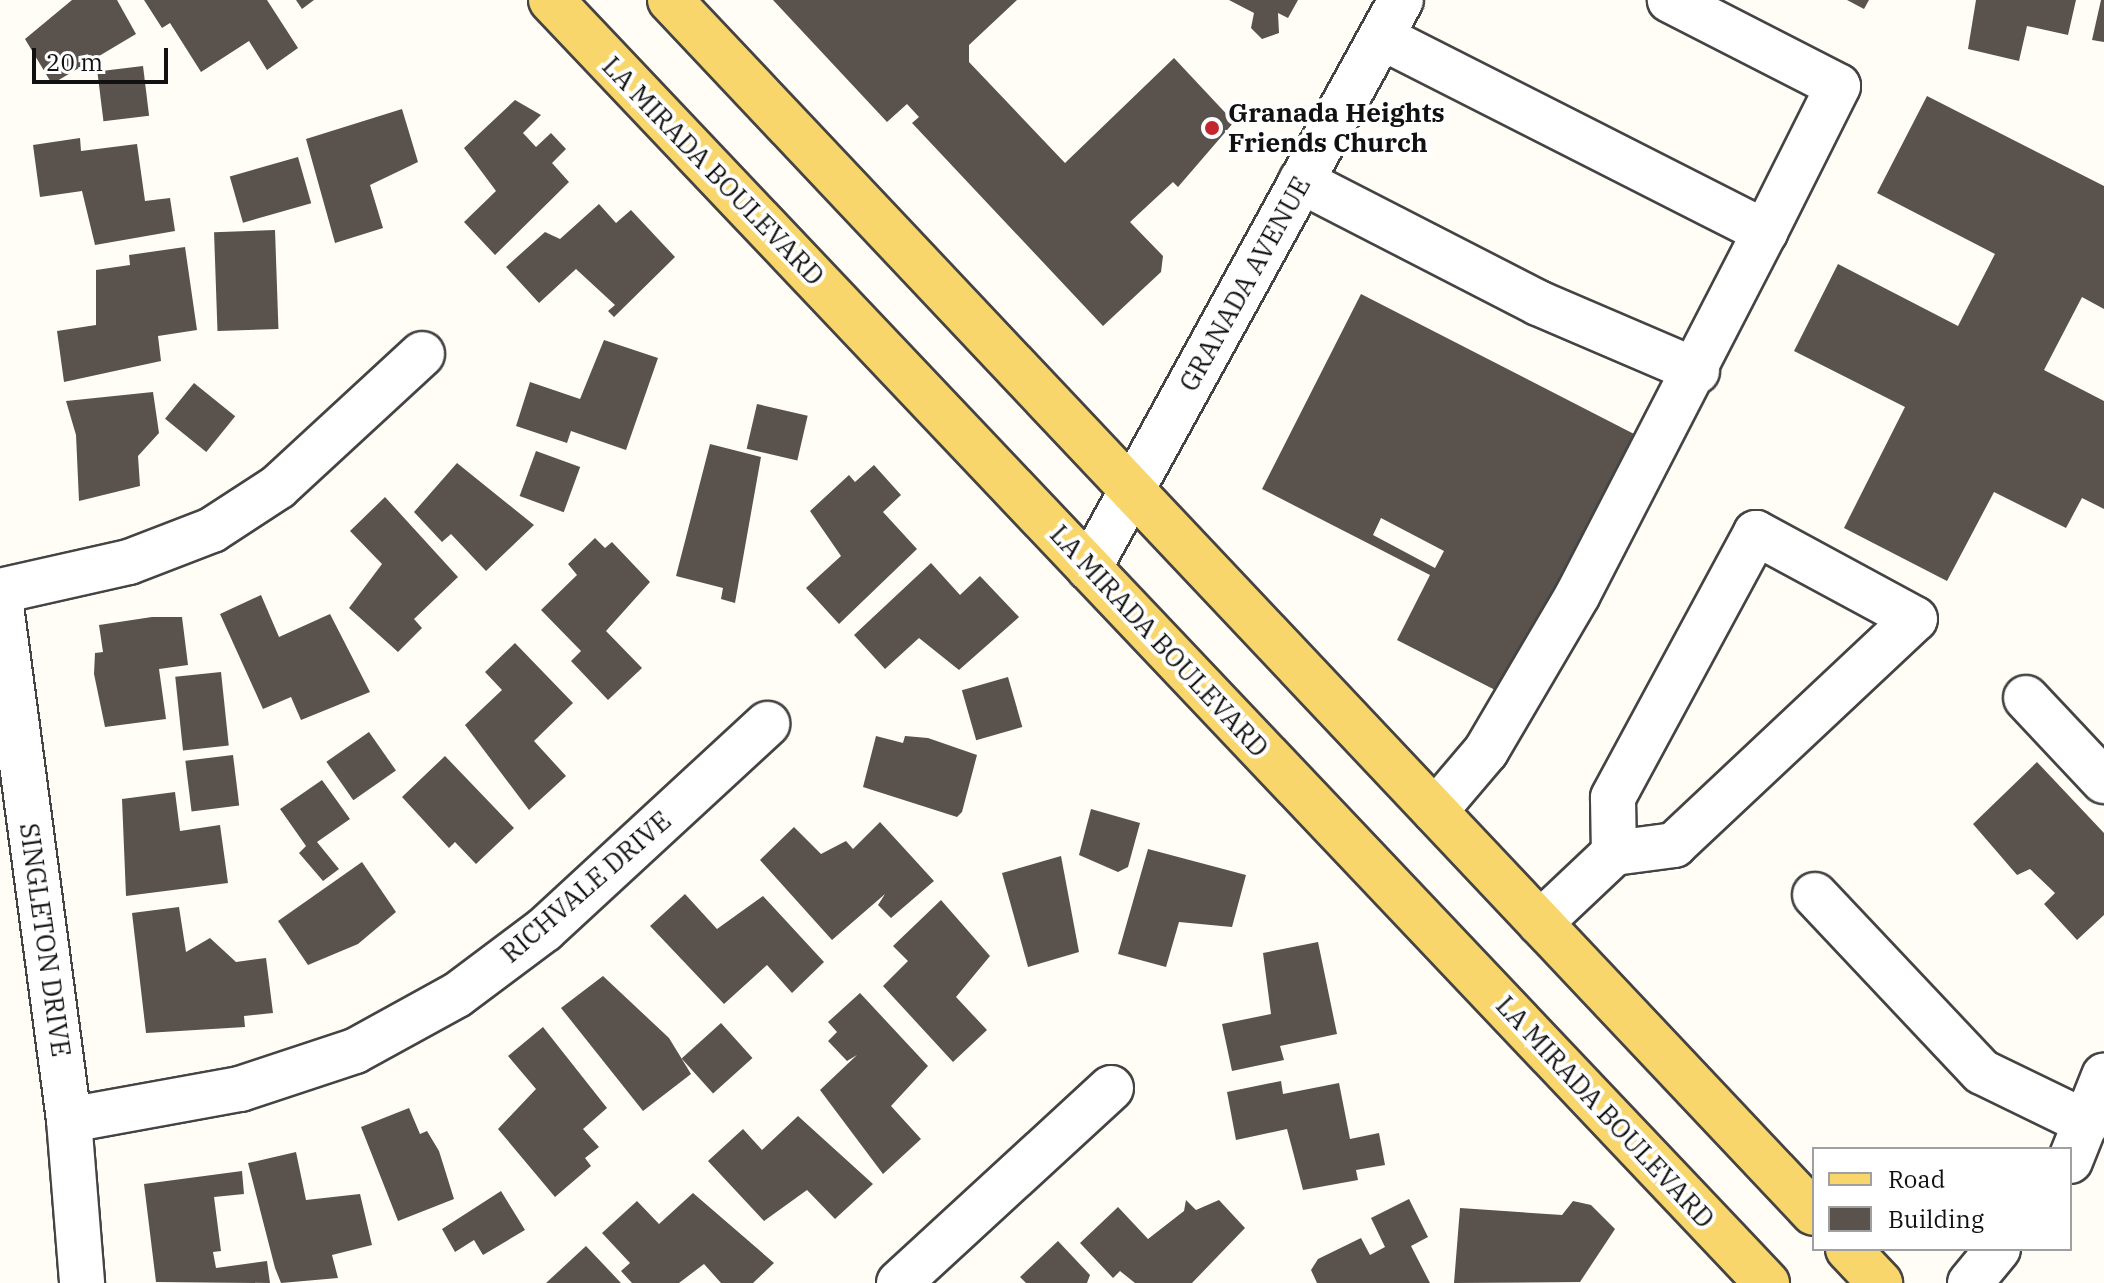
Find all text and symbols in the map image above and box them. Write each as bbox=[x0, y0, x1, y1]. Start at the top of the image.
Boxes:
scale bar bbox=[36, 32, 172, 82]
text: 20 m bbox=[46, 46, 103, 78]
street label: LA MIRADA BOULEVARD bbox=[596, 50, 830, 292]
place label: Granada Heights Friends Church bbox=[1228, 97, 1445, 158]
marker: Granada Heights Friends Church bbox=[1203, 119, 1221, 137]
street label: GRANADA AVENUE bbox=[1173, 171, 1317, 397]
street label: LA MIRADA BOULEVARD bbox=[1044, 519, 1274, 763]
street label: RICHVALE DRIVE bbox=[495, 805, 677, 969]
street label: SINGLETON DRIVE bbox=[13, 821, 77, 1059]
street label: LA MIRADA BOULEVARD bbox=[1490, 990, 1720, 1234]
legend bbox=[1812, 1147, 2072, 1251]
text: Road bbox=[1888, 1163, 1945, 1195]
text: Building bbox=[1888, 1203, 1984, 1235]

